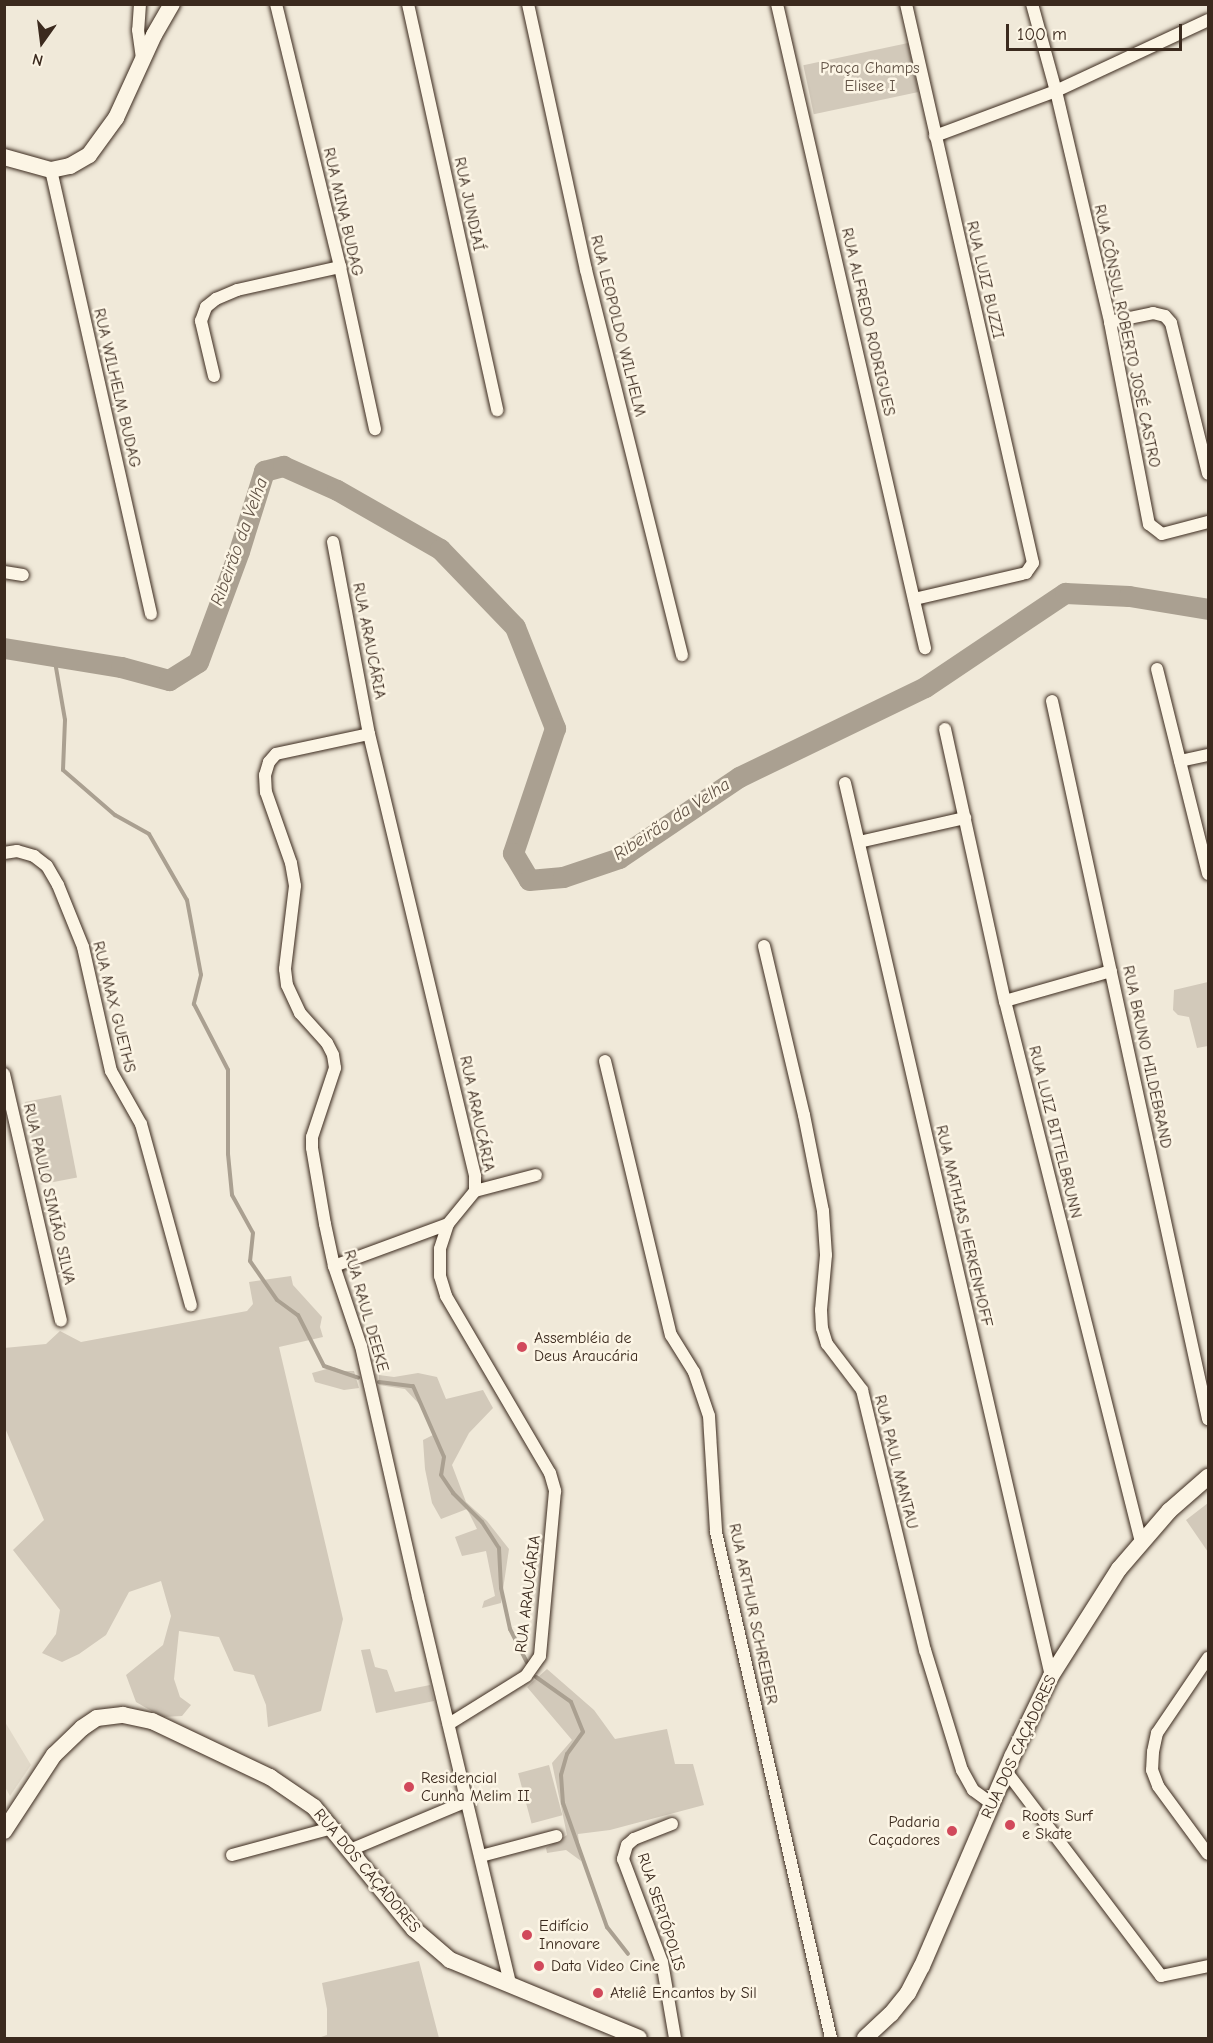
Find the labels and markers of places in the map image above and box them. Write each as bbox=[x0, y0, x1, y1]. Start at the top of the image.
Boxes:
place label: Assembléia de Deus Araucária bbox=[534, 1328, 638, 1366]
marker: Assembléia de Deus Araucária bbox=[515, 1340, 529, 1354]
place label: Residencial Cunha Melim II bbox=[421, 1768, 530, 1806]
marker: Residencial Cunha Melim II bbox=[402, 1780, 416, 1794]
place label: Roots Surf e Skate bbox=[1022, 1806, 1093, 1844]
place label: Padaria Caçadores bbox=[868, 1812, 940, 1850]
marker: Roots Surf e Skate bbox=[1003, 1818, 1017, 1832]
marker: Padaria Caçadores bbox=[945, 1824, 959, 1838]
place label: Edifício Innovare bbox=[539, 1916, 600, 1954]
marker: Edifício Innovare bbox=[520, 1928, 534, 1942]
place label: Data Video Cine bbox=[551, 1956, 660, 1976]
marker: Data Video Cine bbox=[532, 1959, 546, 1973]
place label: Ateliê Encantos by Sil bbox=[610, 1983, 757, 2003]
marker: Ateliê Encantos by Sil bbox=[591, 1986, 605, 2000]

